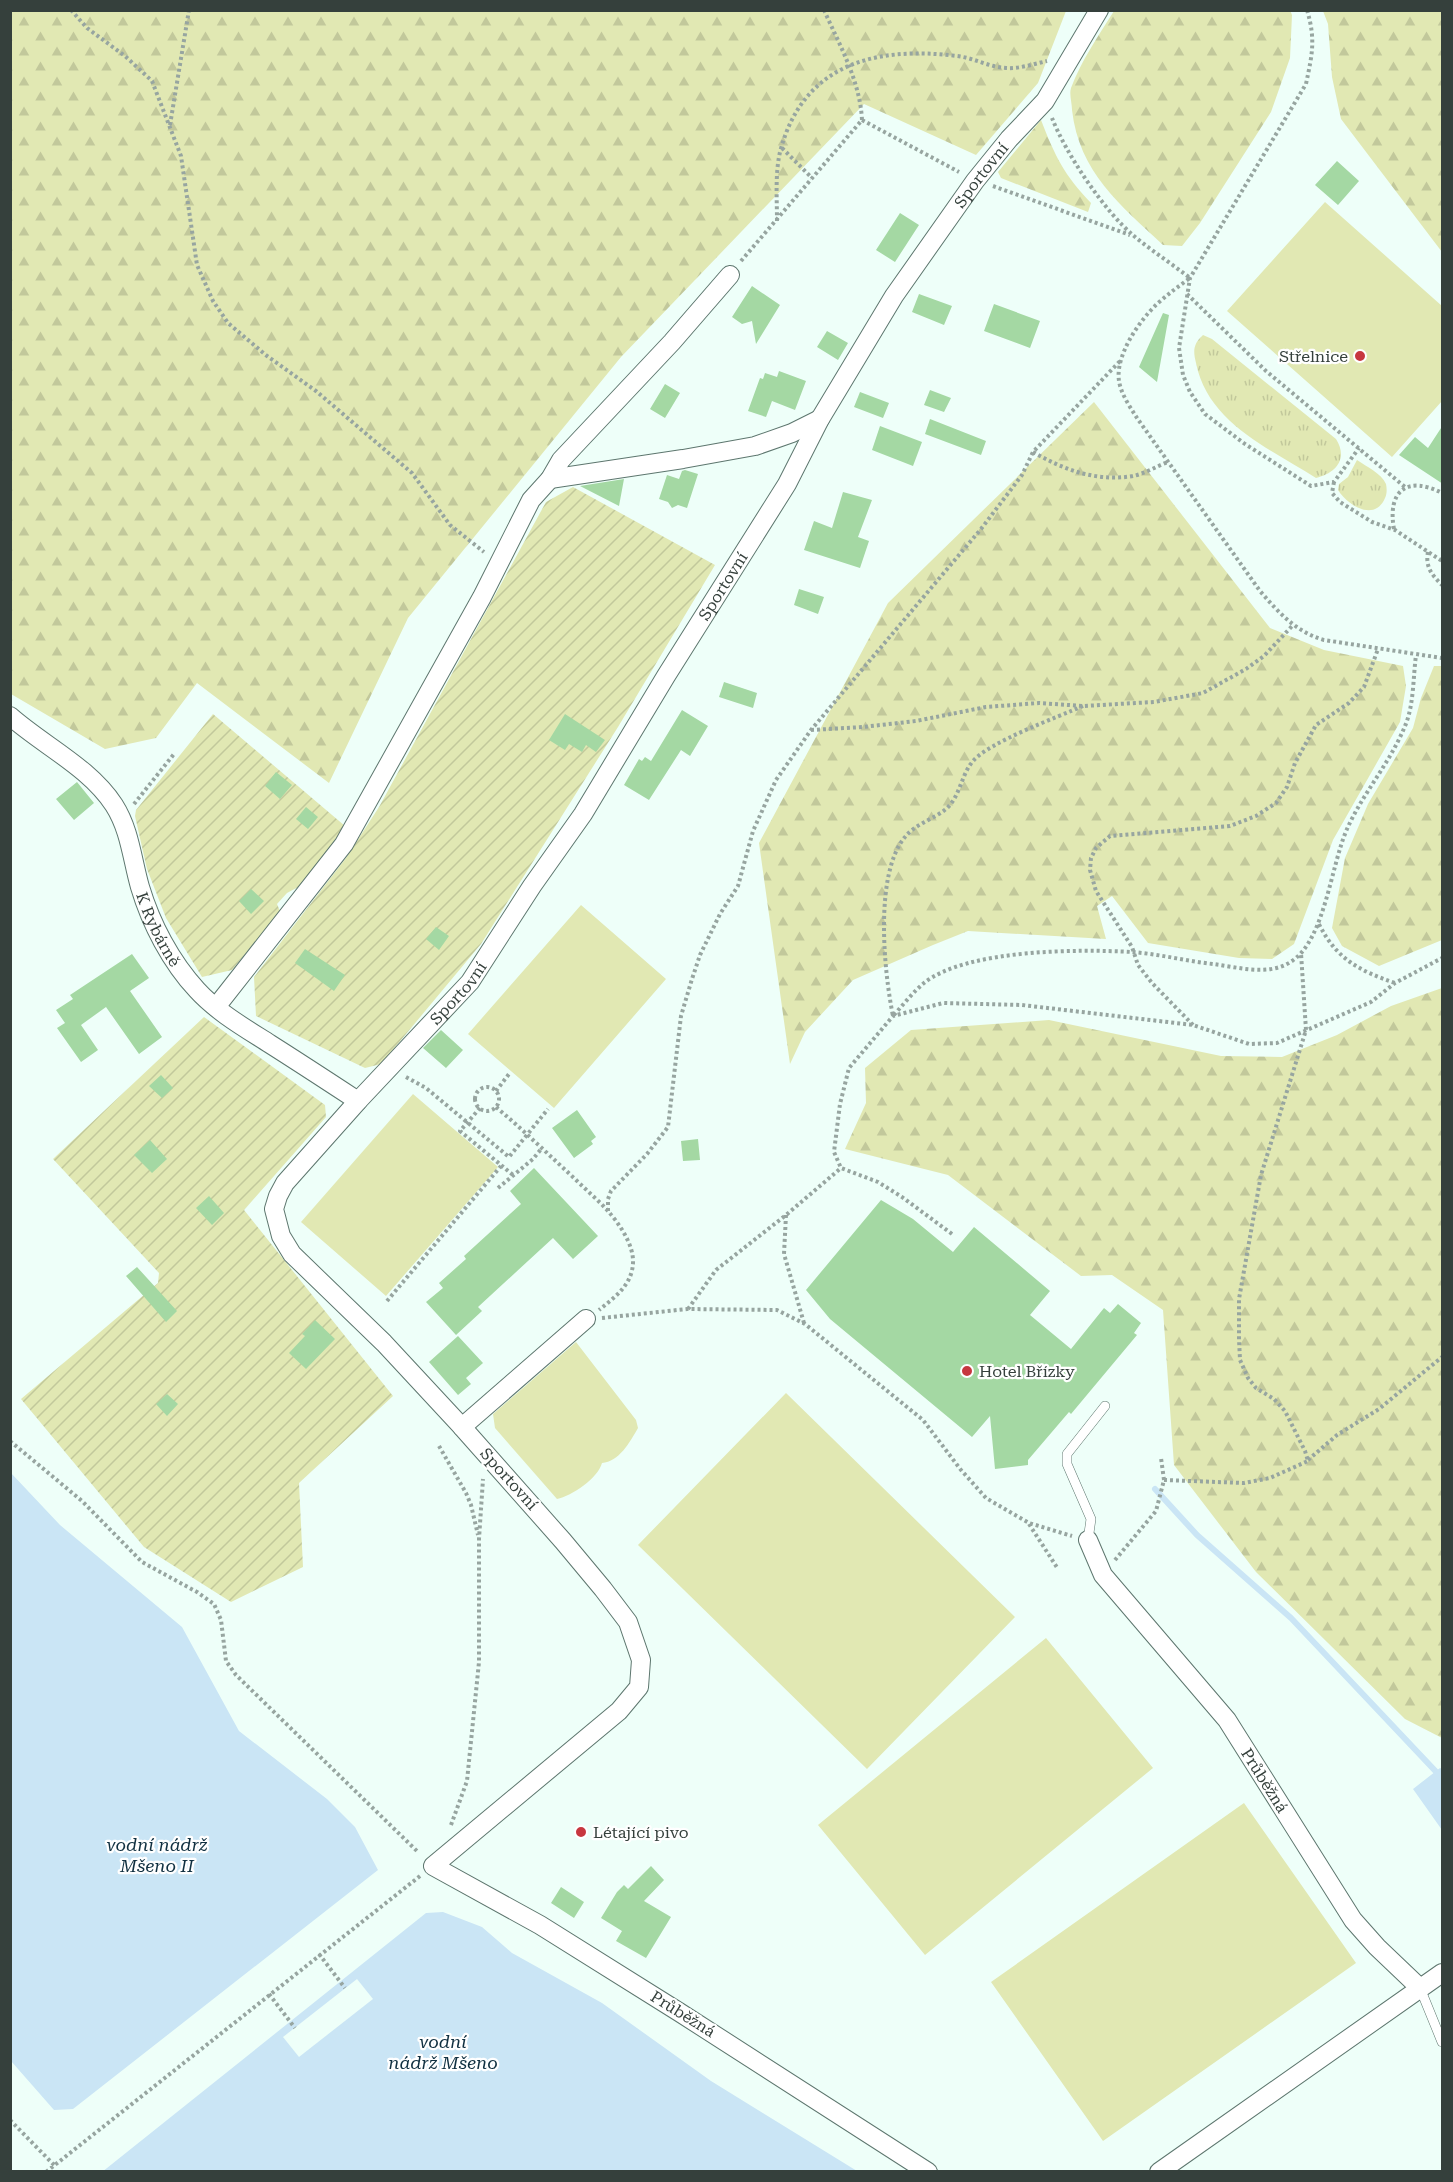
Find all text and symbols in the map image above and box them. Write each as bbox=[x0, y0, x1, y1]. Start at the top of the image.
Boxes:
street label: Sportovní bbox=[950, 139, 1012, 211]
place label: Střelnice bbox=[1279, 347, 1348, 366]
marker: Střelnice bbox=[1353, 349, 1367, 363]
street label: Sportovní bbox=[694, 548, 751, 624]
street label: K Rybárně bbox=[133, 889, 185, 970]
street label: Sportovní bbox=[426, 958, 490, 1028]
place label: Hotel Břízky bbox=[979, 1362, 1075, 1381]
marker: Hotel Břízky bbox=[960, 1364, 974, 1378]
street label: Sportovní bbox=[476, 1444, 542, 1514]
street label: Průběžná bbox=[1238, 1744, 1292, 1816]
place label: Létající pivo bbox=[593, 1823, 689, 1842]
marker: Létající pivo bbox=[574, 1825, 588, 1839]
water label: vodní nádrž Mšeno II bbox=[107, 1834, 208, 1876]
street label: Průběžná bbox=[647, 1987, 719, 2041]
water label: vodní nádrž Mšeno bbox=[388, 2031, 498, 2073]

